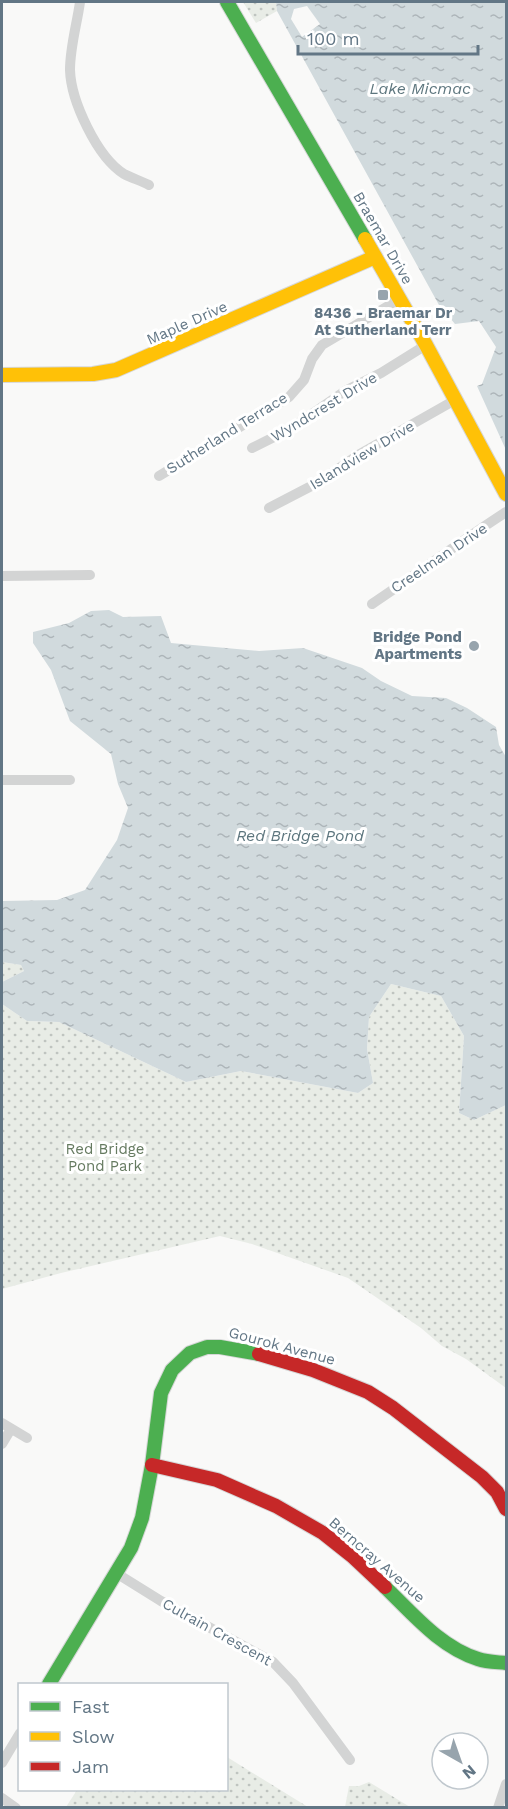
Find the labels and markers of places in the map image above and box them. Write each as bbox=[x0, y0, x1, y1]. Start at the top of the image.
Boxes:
marker: 8436 - Braemar Dr At Sutherland Terr bbox=[376, 288, 390, 302]
place label: 8436 - Braemar Dr At Sutherland Terr bbox=[314, 304, 453, 339]
place label: Bridge Pond Apartments bbox=[373, 628, 462, 663]
marker: Bridge Pond Apartments bbox=[467, 639, 481, 653]

